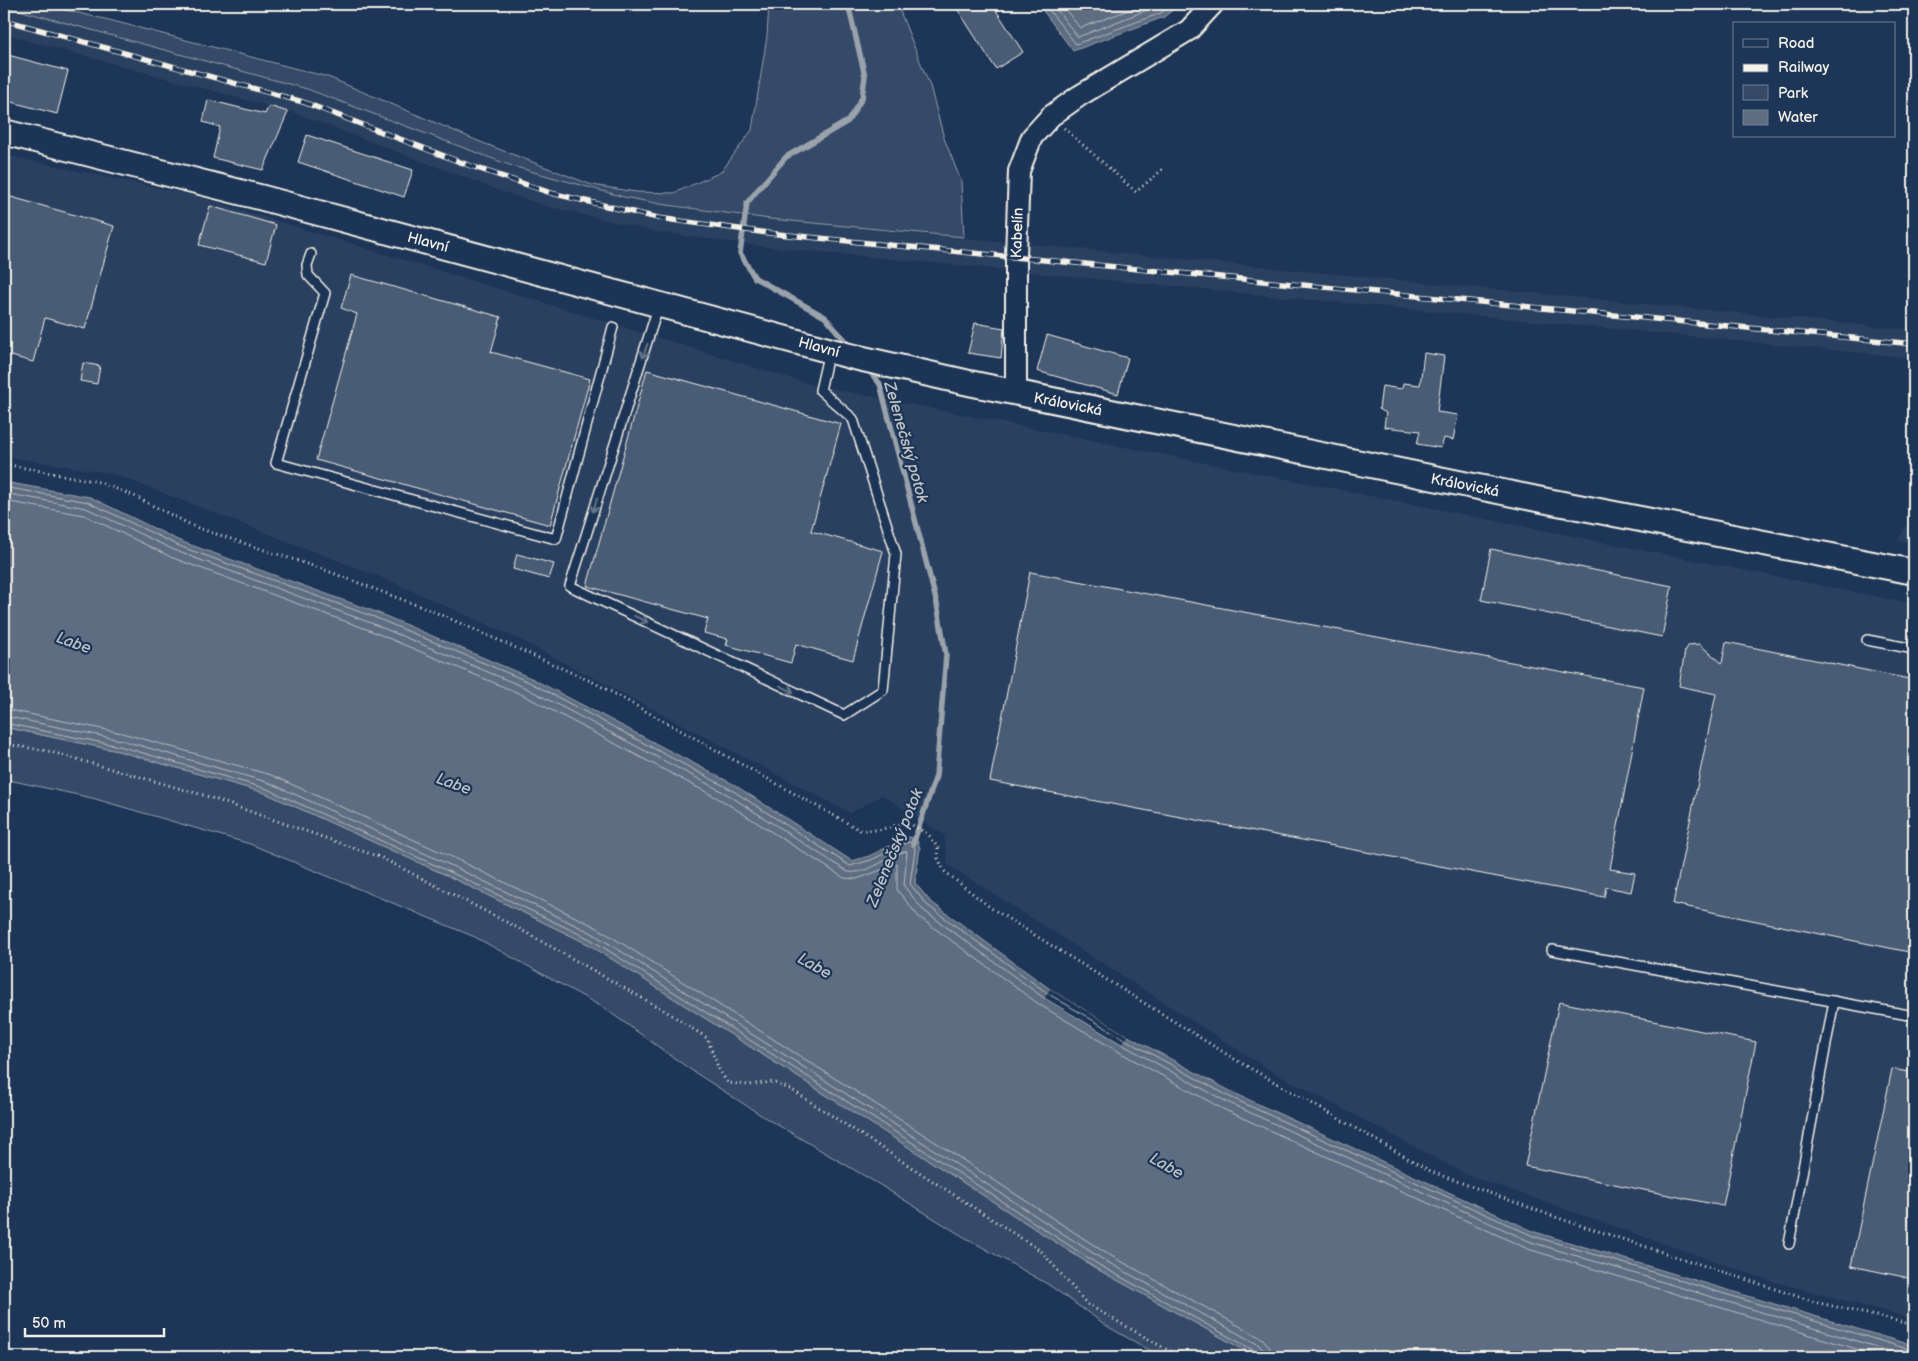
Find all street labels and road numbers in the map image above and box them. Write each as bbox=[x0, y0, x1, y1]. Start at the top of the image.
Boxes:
street label: Kabelín bbox=[1007, 207, 1028, 259]
street label: Hlavní bbox=[405, 228, 451, 257]
street label: Hlavní bbox=[796, 333, 842, 362]
street label: Královická bbox=[1032, 389, 1104, 420]
street label: Královická bbox=[1429, 470, 1501, 501]

